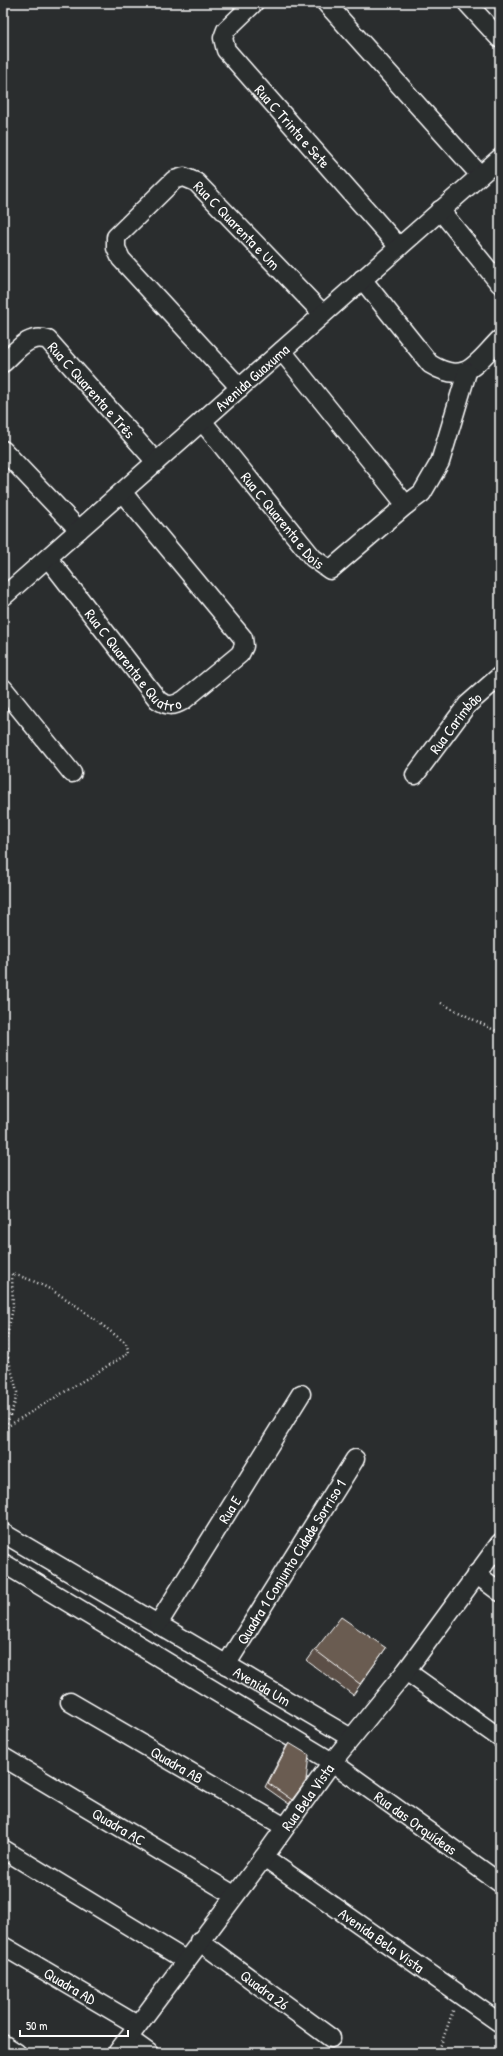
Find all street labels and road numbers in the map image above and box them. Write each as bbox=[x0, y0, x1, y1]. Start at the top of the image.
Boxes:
street label: Rua C Trinta e Sete bbox=[250, 80, 335, 172]
street label: Rua C Quarenta e Um bbox=[189, 176, 285, 274]
street label: Rua C Quarenta e Três bbox=[43, 337, 141, 443]
street label: Avenida Guaxuma bbox=[210, 339, 294, 416]
street label: Rua C Quarenta e Dois bbox=[237, 467, 329, 574]
street label: Rua C Quarenta e Quatro bbox=[80, 604, 184, 716]
street label: Rua Carimbão bbox=[424, 687, 486, 758]
street label: Quadra 1 Conjunto Cidade Sorriso 1 bbox=[231, 1475, 350, 1648]
street label: Rua E bbox=[213, 1491, 246, 1527]
street label: Avenida Um bbox=[230, 1661, 295, 1711]
street label: Quadra AB bbox=[147, 1741, 207, 1788]
street label: Rua Bela Vista bbox=[276, 1759, 338, 1835]
street label: Rua das Orquídeas bbox=[370, 1786, 462, 1860]
street label: Quadra AC bbox=[88, 1802, 149, 1850]
street label: Avenida Bela Vista bbox=[335, 1902, 429, 1977]
street label: Quadra AD bbox=[40, 1962, 101, 2010]
street label: Quadra 26 bbox=[236, 1965, 294, 2015]

